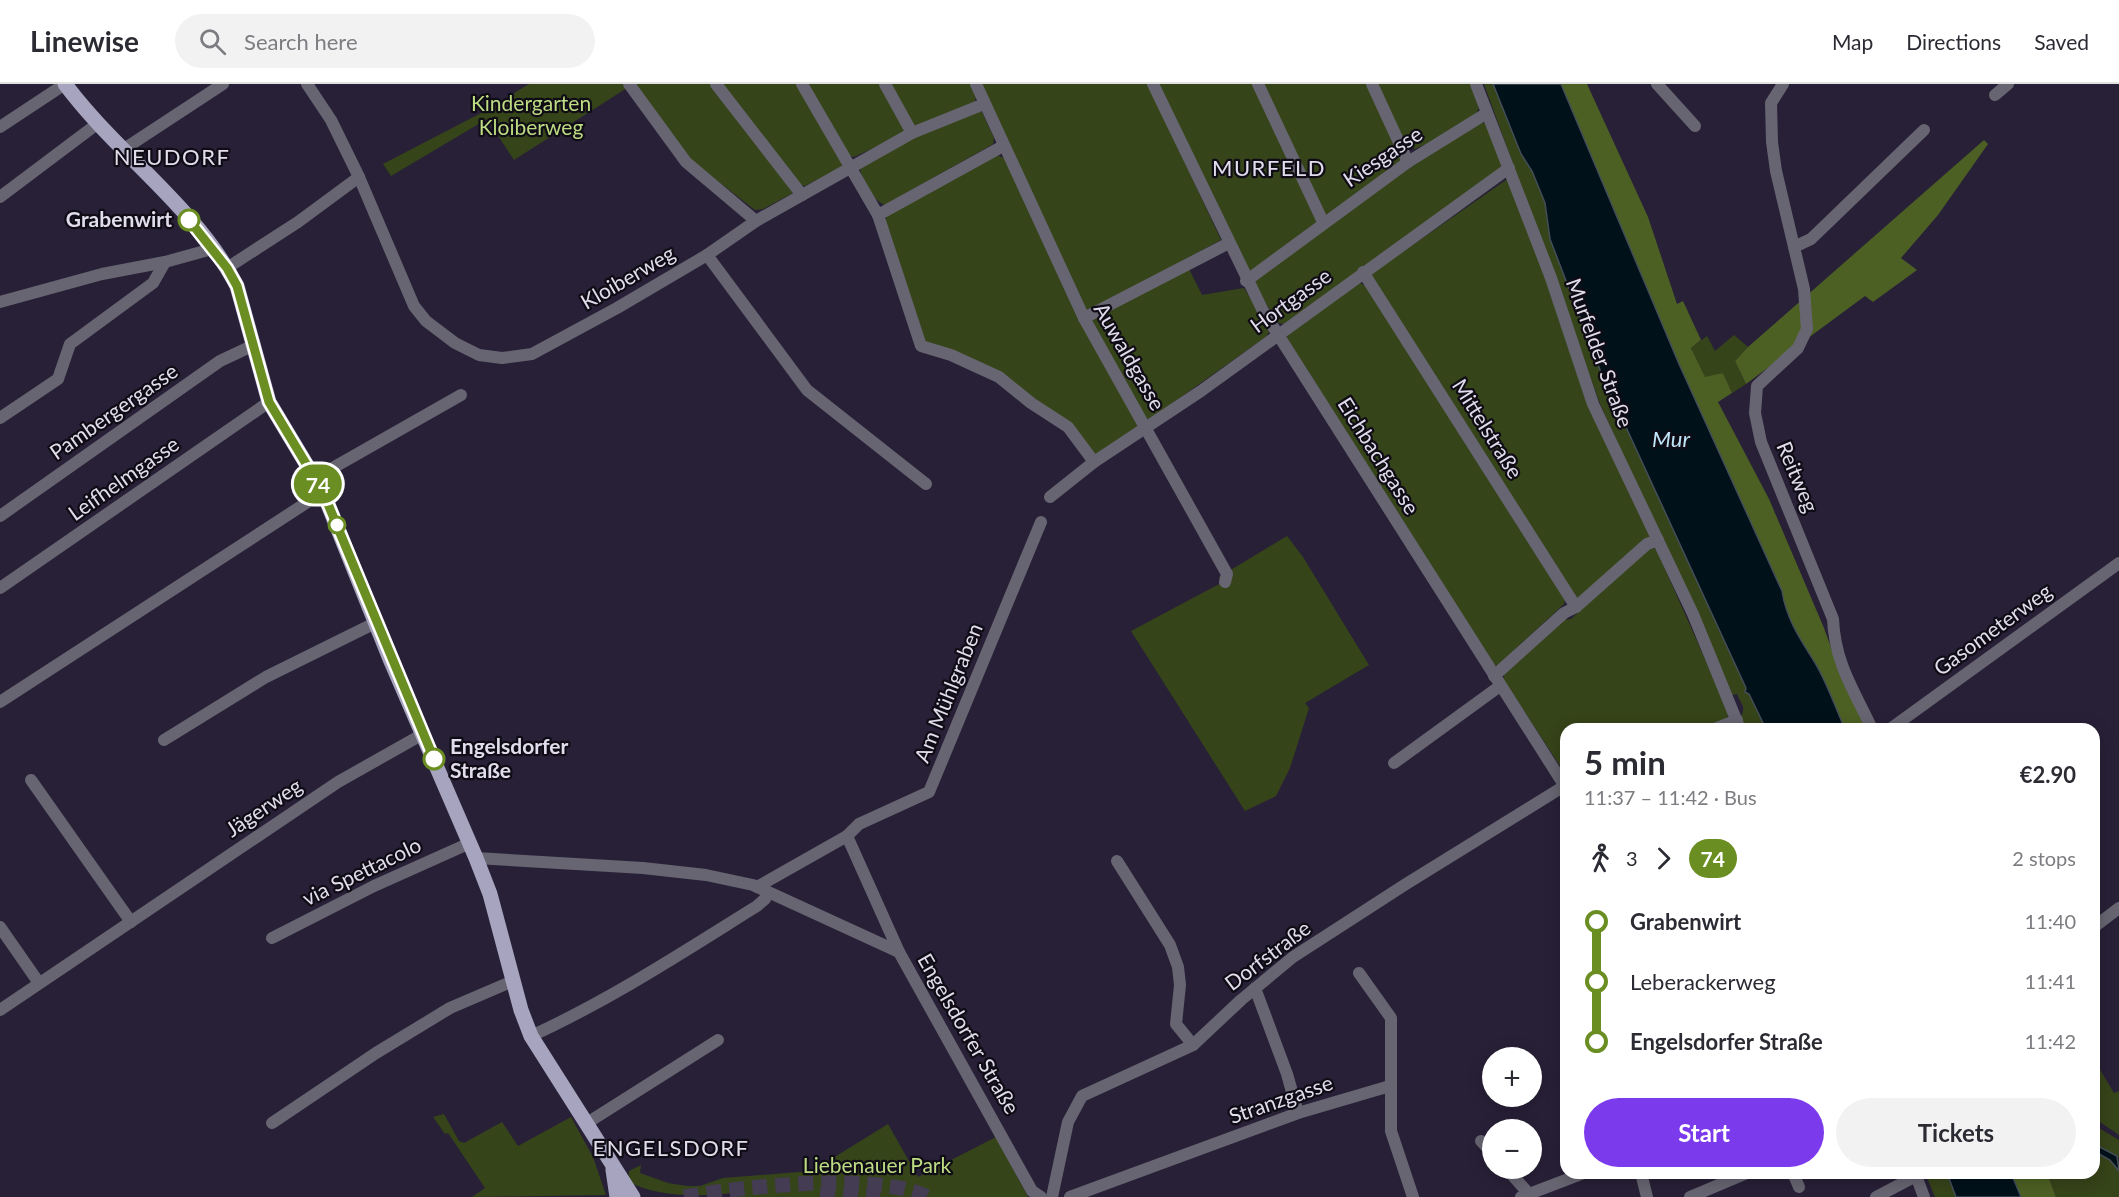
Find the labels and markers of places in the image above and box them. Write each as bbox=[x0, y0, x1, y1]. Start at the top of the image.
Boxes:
place label: Grabenwirt bbox=[66, 206, 172, 231]
marker: Grabenwirt bbox=[178, 209, 200, 231]
unlabelled marker bbox=[328, 516, 346, 534]
place label: Engelsdorfer Straße bbox=[450, 733, 569, 782]
marker: Engelsdorfer Straße bbox=[423, 748, 445, 770]

